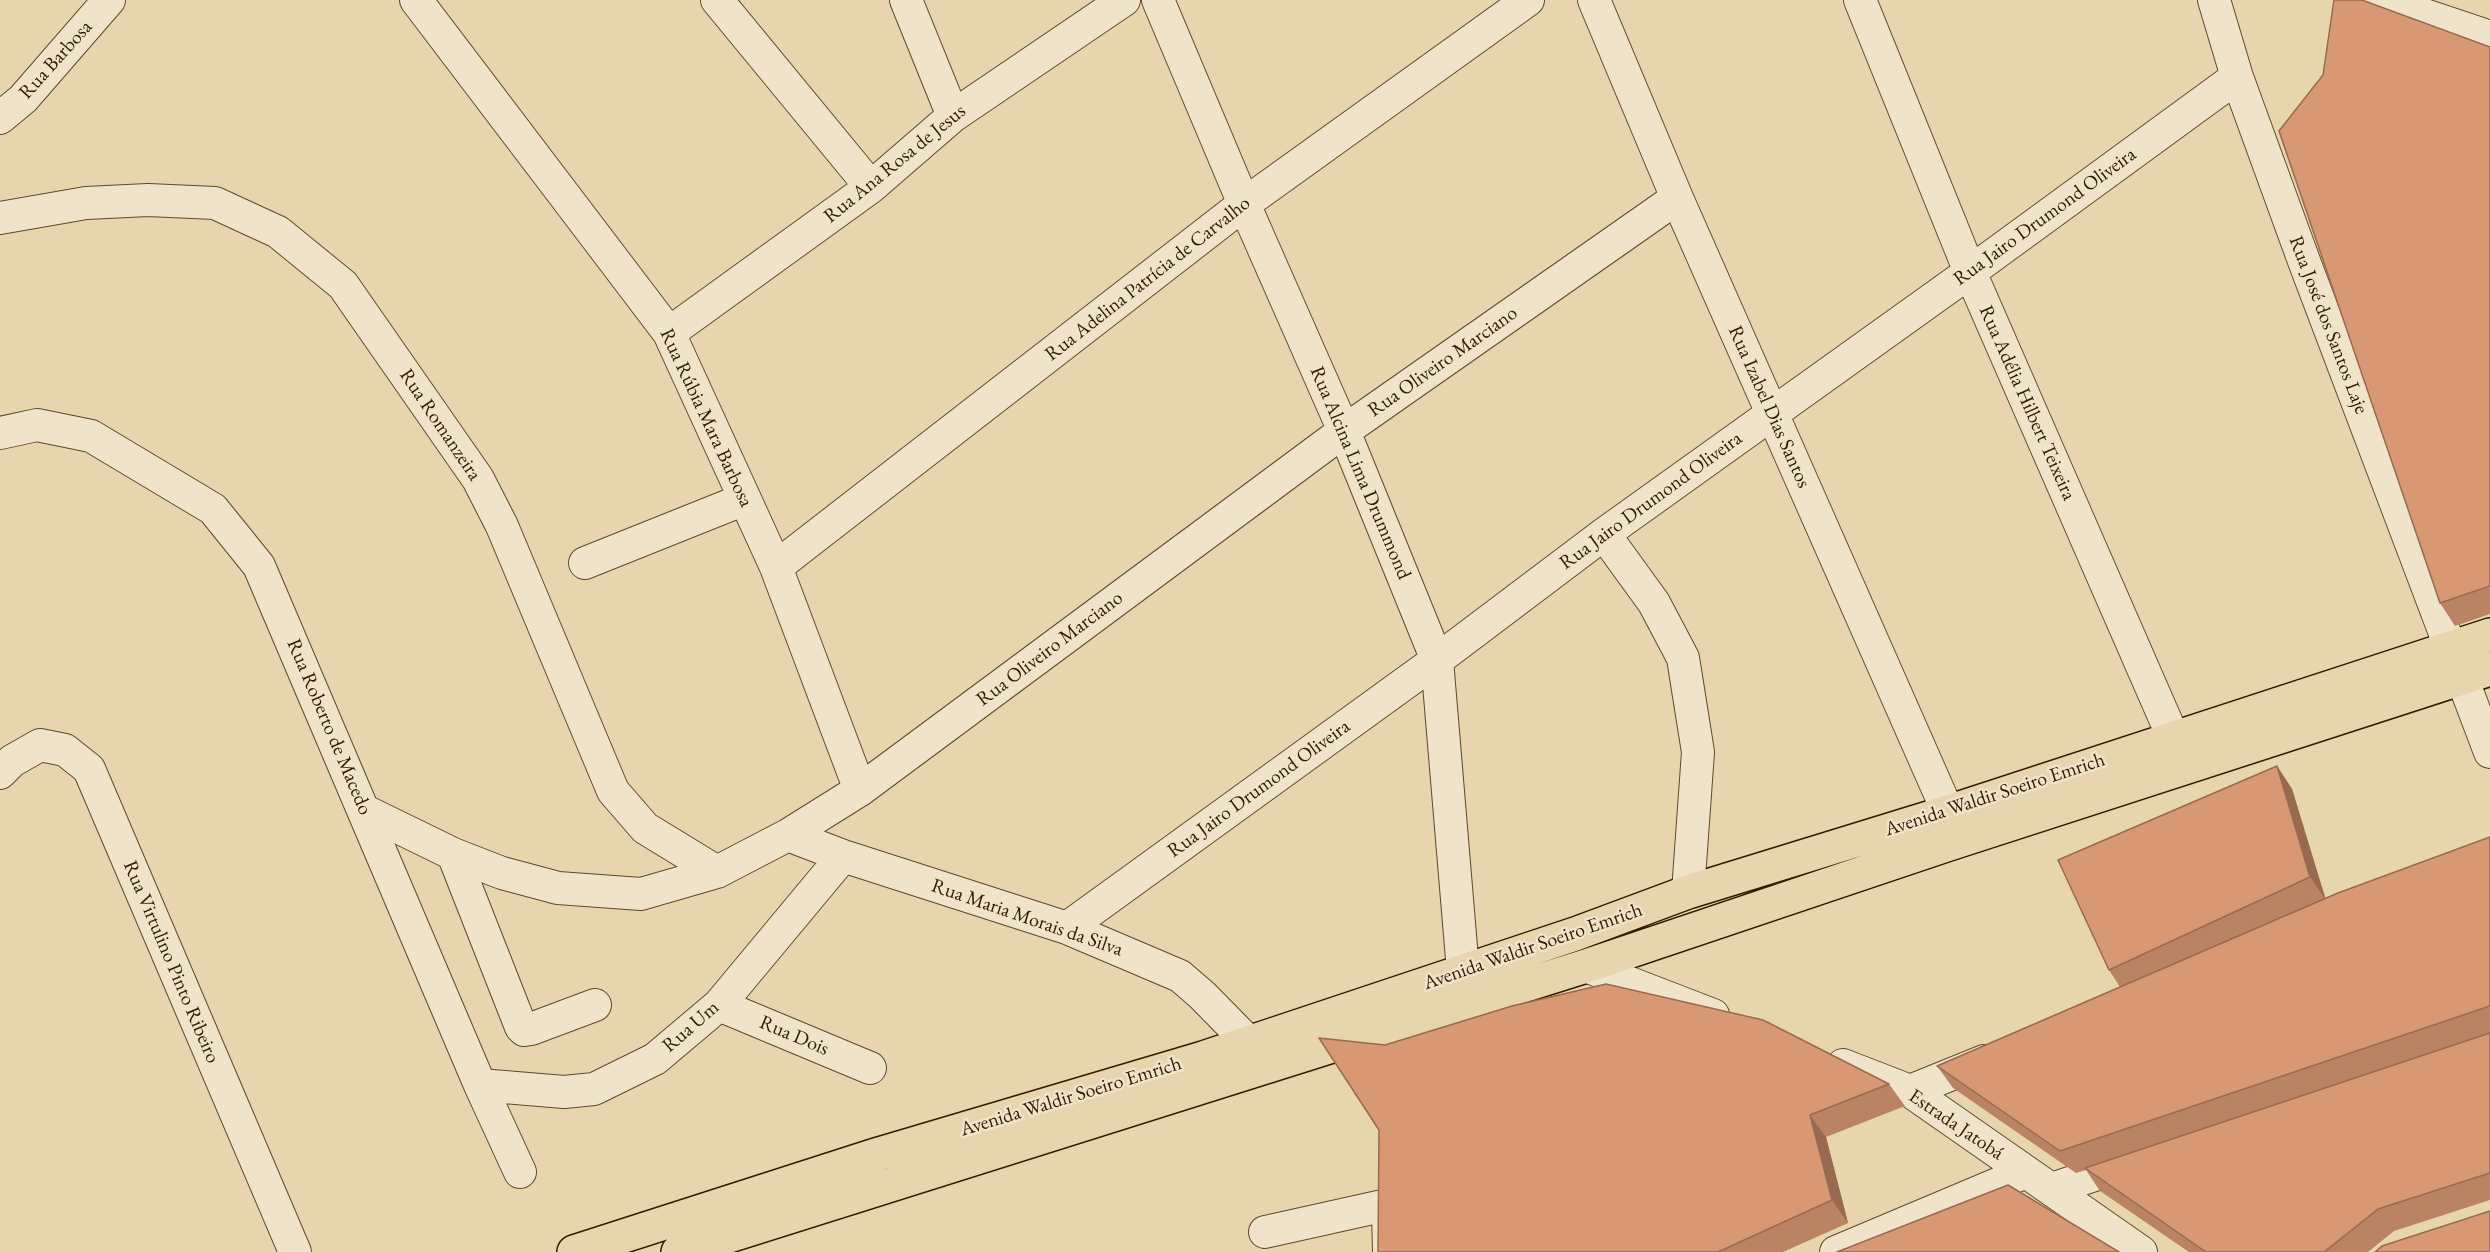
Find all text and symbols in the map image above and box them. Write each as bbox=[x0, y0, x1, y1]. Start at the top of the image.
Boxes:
street label: Rua Barbosa bbox=[14, 16, 98, 104]
street label: Rua Ana Rosa de Jesus bbox=[819, 99, 971, 229]
street label: Rua Jairo Drumond Oliveira bbox=[1949, 143, 2141, 291]
street label: Rua Adelina Patrícia de Carvalho bbox=[1041, 191, 1255, 367]
street label: Rua José dos Santos Laje bbox=[2283, 233, 2373, 417]
street label: Rua Oliveiro Marciano bbox=[1364, 301, 1522, 423]
street label: Rua Adélia Hilbert Teixeira bbox=[1973, 302, 2081, 504]
street label: Rua Izabel Dias Santos bbox=[1722, 322, 1816, 492]
street label: Rua Rúbia Mara Barbosa bbox=[654, 325, 758, 511]
street label: Rua Alcina Lima Drummond bbox=[1304, 363, 1416, 583]
street label: Rua Romanzeira bbox=[394, 364, 486, 486]
street label: Rua Jairo Drumond Oliveira bbox=[1555, 427, 1747, 575]
street label: Rua Oliveiro Marciano bbox=[972, 586, 1128, 712]
street label: Rua Roberto de Macedo bbox=[281, 635, 377, 819]
street label: Rua Jairo Drumond Oliveira bbox=[1163, 715, 1355, 863]
street label: Avenida Waldir Soeiro Emrich bbox=[1882, 748, 2108, 842]
street label: Rua Virtulino Pinto Ribeiro bbox=[117, 857, 225, 1067]
street label: Rua Maria Morais da Silva bbox=[928, 874, 1126, 962]
street label: Avenida Waldir Soeiro Emrich bbox=[1420, 898, 1646, 996]
street label: Rua Um bbox=[658, 996, 724, 1058]
street label: Rua Dois bbox=[756, 1011, 832, 1061]
street label: Avenida Waldir Soeiro Emrich bbox=[957, 1052, 1185, 1142]
street label: Estrada Jatobá bbox=[1904, 1084, 2008, 1166]

